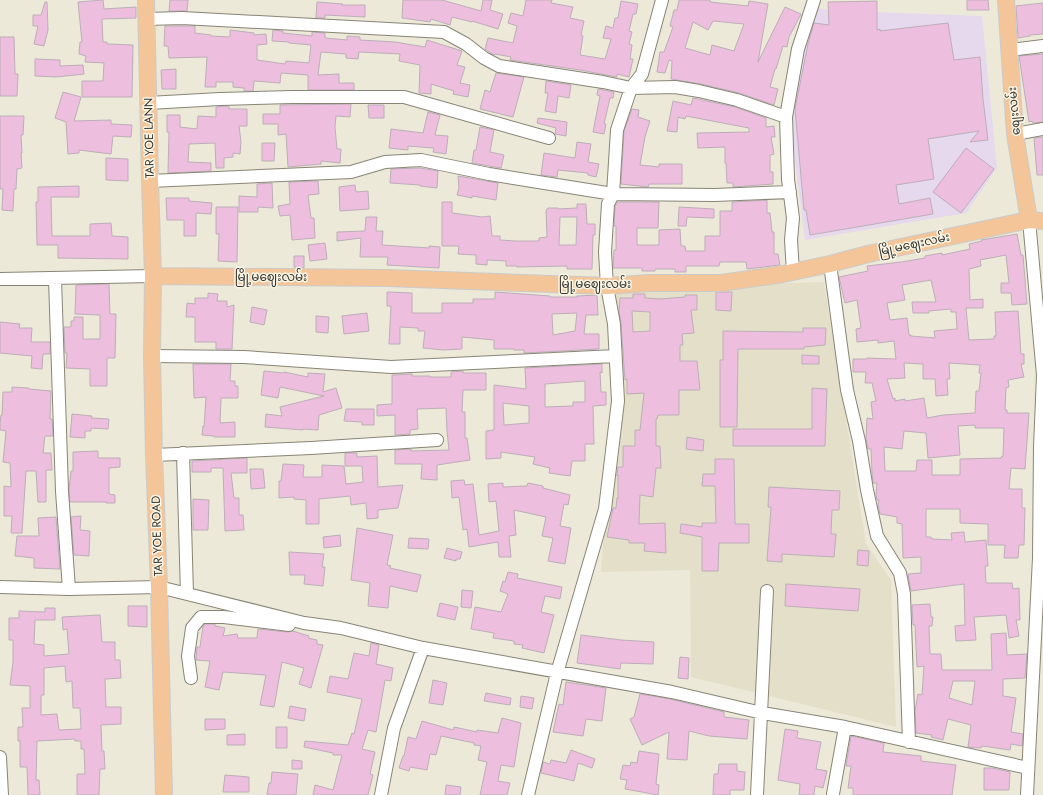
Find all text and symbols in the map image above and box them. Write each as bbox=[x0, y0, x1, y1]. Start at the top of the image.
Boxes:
street label: စျေးလမ်း bbox=[1003, 86, 1026, 136]
street label: TAR YOE LANN bbox=[139, 97, 159, 179]
street label: မြို့မဈေးလမ်း bbox=[877, 228, 951, 261]
street label: မြို့မဈေးလမ်း bbox=[235, 268, 307, 287]
street label: မြို့မဈေးလမ်း bbox=[559, 275, 631, 294]
street label: TAR YOE ROAD bbox=[147, 496, 167, 576]

